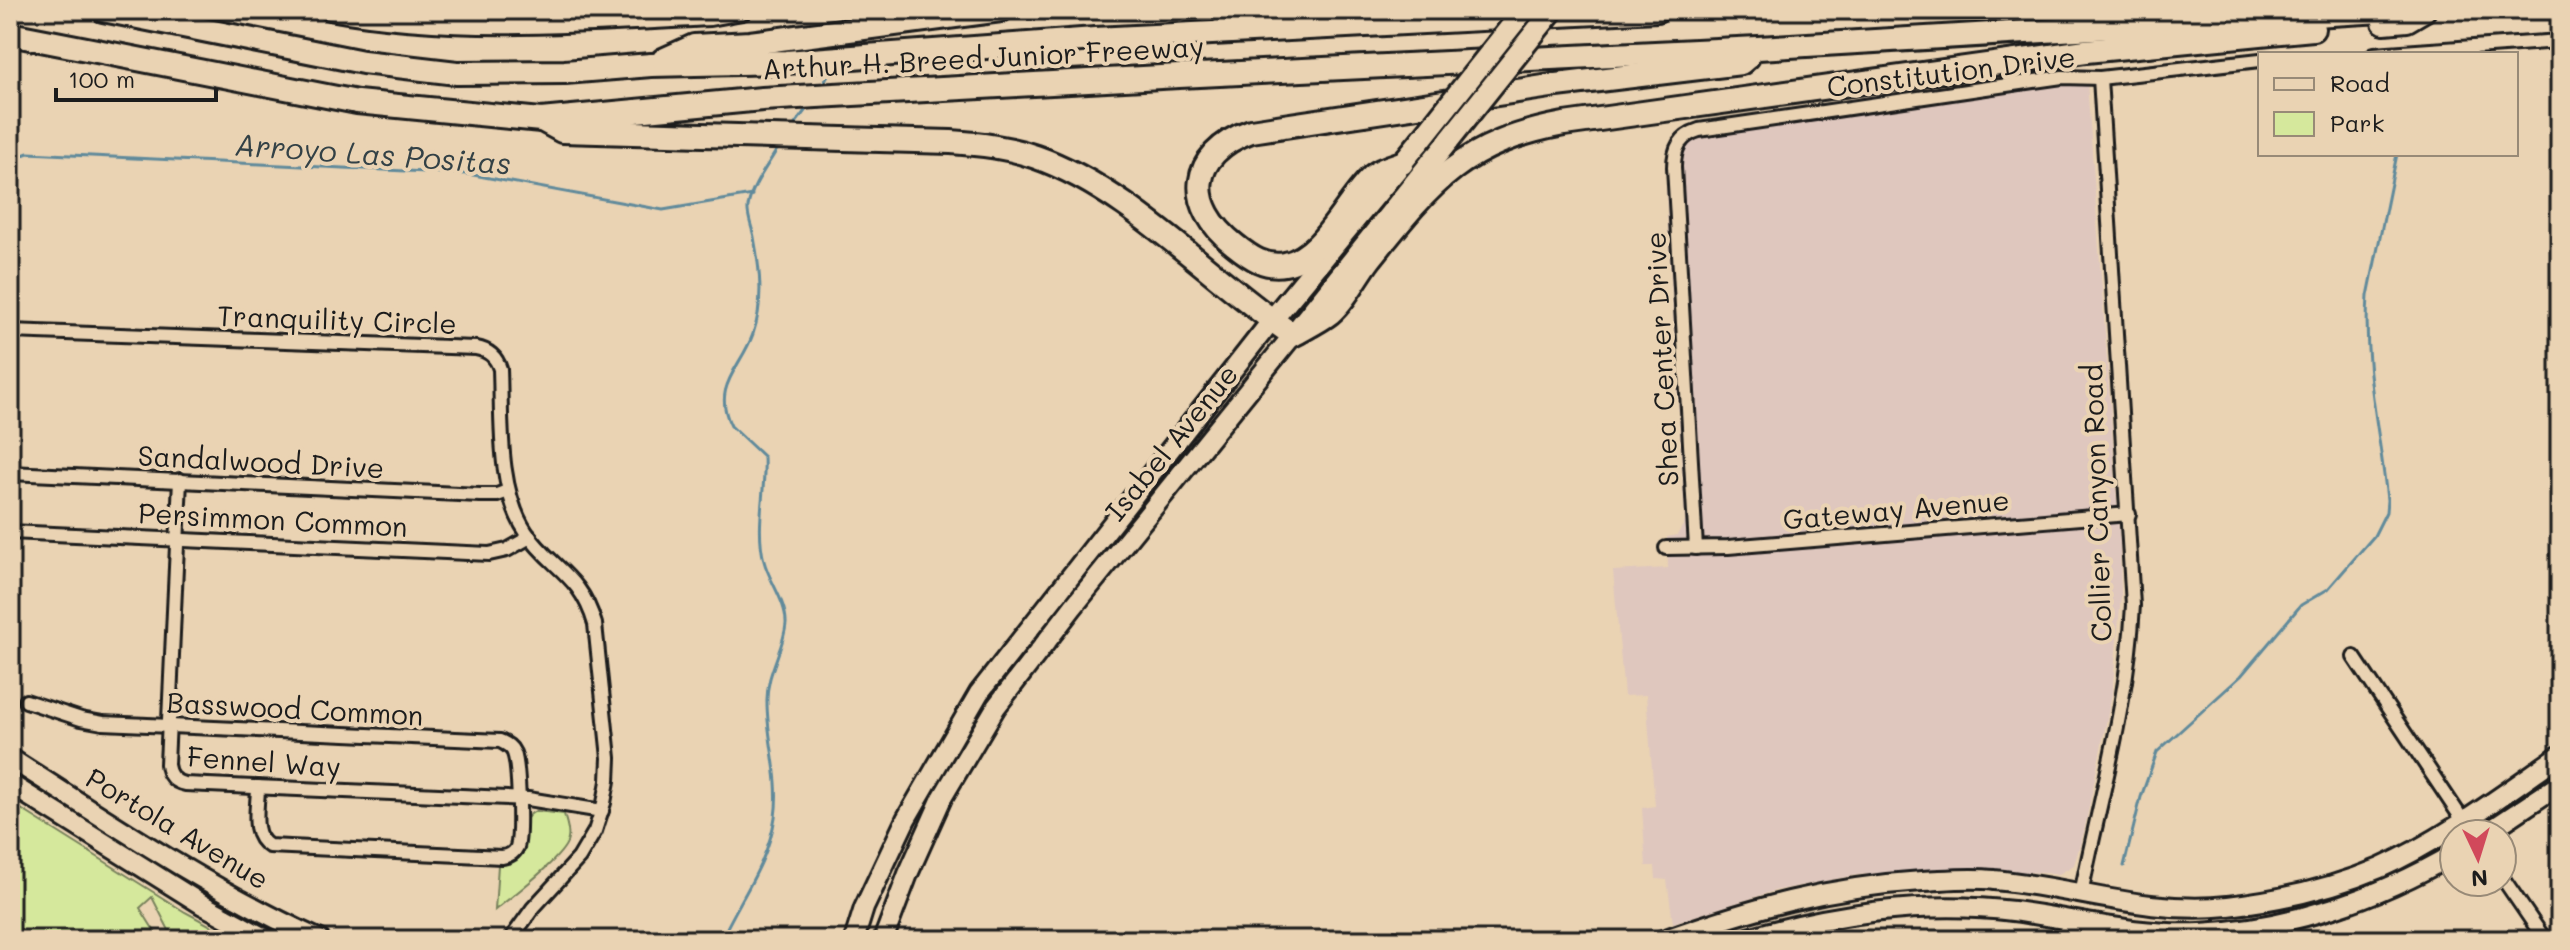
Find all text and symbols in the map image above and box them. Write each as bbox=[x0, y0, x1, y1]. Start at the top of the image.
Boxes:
street label: Arthur H. Breed Junior Freeway bbox=[761, 27, 1205, 87]
street label: Constitution Drive bbox=[1825, 38, 2077, 104]
scale bar bbox=[56, 52, 216, 102]
legend bbox=[2258, 52, 2518, 156]
text: 100 m bbox=[68, 63, 135, 94]
text: Road bbox=[2330, 67, 2390, 98]
text: Park bbox=[2330, 107, 2384, 138]
water label: Arroyo Las Positas bbox=[234, 123, 512, 183]
street label: Shea Center Drive bbox=[1636, 231, 1686, 487]
street label: Tranquility Circle bbox=[217, 297, 457, 341]
street label: Isabel Avenue bbox=[1097, 356, 1245, 528]
street label: Collier Canyon Road bbox=[2073, 363, 2119, 643]
street label: Sandalwood Drive bbox=[137, 437, 385, 485]
street label: Gateway Avenue bbox=[1781, 481, 2011, 537]
street label: Persimmon Common bbox=[137, 494, 409, 544]
street label: Basswood Common bbox=[166, 683, 424, 733]
street label: Fennel Way bbox=[186, 738, 342, 784]
street label: Portola Avenue bbox=[80, 759, 276, 897]
north arrow bbox=[2438, 818, 2518, 898]
text: N bbox=[2470, 863, 2489, 893]

